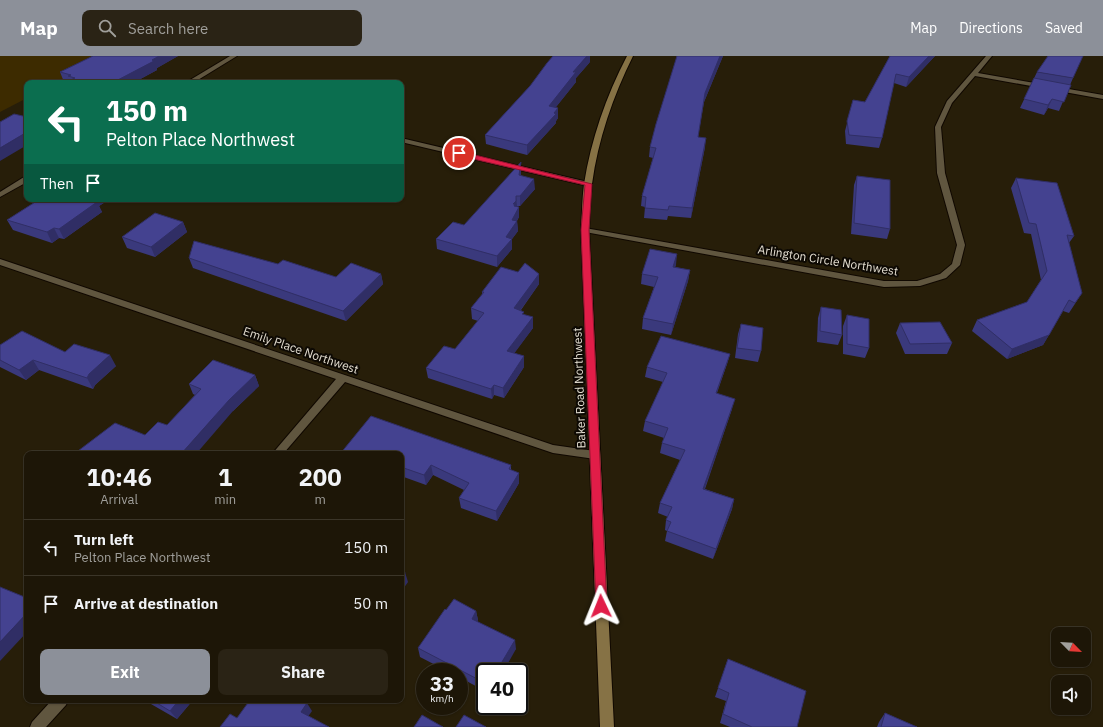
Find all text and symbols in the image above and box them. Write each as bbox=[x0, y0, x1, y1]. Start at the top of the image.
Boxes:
search box bbox=[82, 10, 362, 46]
text: Map bbox=[20, 16, 58, 40]
icon: search bbox=[96, 17, 118, 39]
text: Search here bbox=[128, 19, 208, 38]
text: Map bbox=[910, 19, 937, 37]
text: Directions bbox=[959, 19, 1023, 37]
text: Saved bbox=[1045, 19, 1083, 37]
text: 150 m bbox=[106, 92, 188, 129]
icon: left bbox=[40, 96, 92, 148]
text: Pelton Place Northwest bbox=[106, 128, 295, 151]
pin bbox=[442, 136, 476, 170]
icon: arrive bbox=[448, 142, 470, 164]
icon: arrive bbox=[82, 172, 104, 194]
text: Then bbox=[40, 174, 74, 193]
street label: Arlington Circle Northwest bbox=[757, 241, 899, 279]
street label: Emily Place Northwest bbox=[241, 323, 361, 377]
street label: Baker Road Northwest bbox=[569, 327, 589, 449]
text: 10:46 bbox=[86, 461, 152, 493]
text: 1 bbox=[218, 461, 232, 493]
text: 200 bbox=[298, 461, 342, 493]
text: Arrival bbox=[100, 491, 138, 508]
text: min bbox=[214, 491, 236, 508]
text: m bbox=[314, 491, 326, 508]
text: Turn left bbox=[74, 530, 134, 549]
icon: left bbox=[40, 537, 62, 559]
text: 150 m bbox=[344, 538, 388, 557]
text: Pelton Place Northwest bbox=[74, 549, 211, 566]
position arrow bbox=[580, 585, 622, 627]
icon: arrive bbox=[40, 593, 62, 615]
text: Arrive at destination bbox=[74, 594, 218, 613]
text: 50 m bbox=[353, 594, 388, 613]
north arrow bbox=[1051, 627, 1091, 667]
map controls bbox=[1051, 627, 1091, 715]
button: Exit bbox=[40, 649, 210, 695]
button: Share bbox=[218, 649, 388, 695]
speed limit sign: 40 bbox=[476, 663, 528, 715]
text: 33 bbox=[430, 670, 454, 697]
button: sound bbox=[1051, 675, 1091, 715]
text: km/h bbox=[430, 692, 454, 705]

